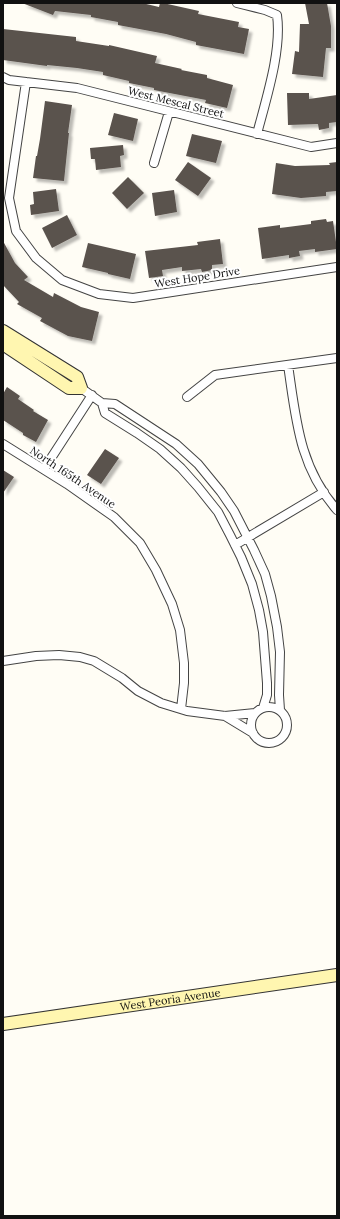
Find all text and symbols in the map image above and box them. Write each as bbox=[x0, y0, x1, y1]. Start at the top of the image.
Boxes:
street label: West Mescal Street bbox=[127, 83, 226, 121]
street label: West Hope Drive bbox=[153, 263, 241, 291]
street label: North 165th Avenue bbox=[27, 443, 119, 511]
street label: West Peoria Avenue bbox=[119, 985, 221, 1014]

